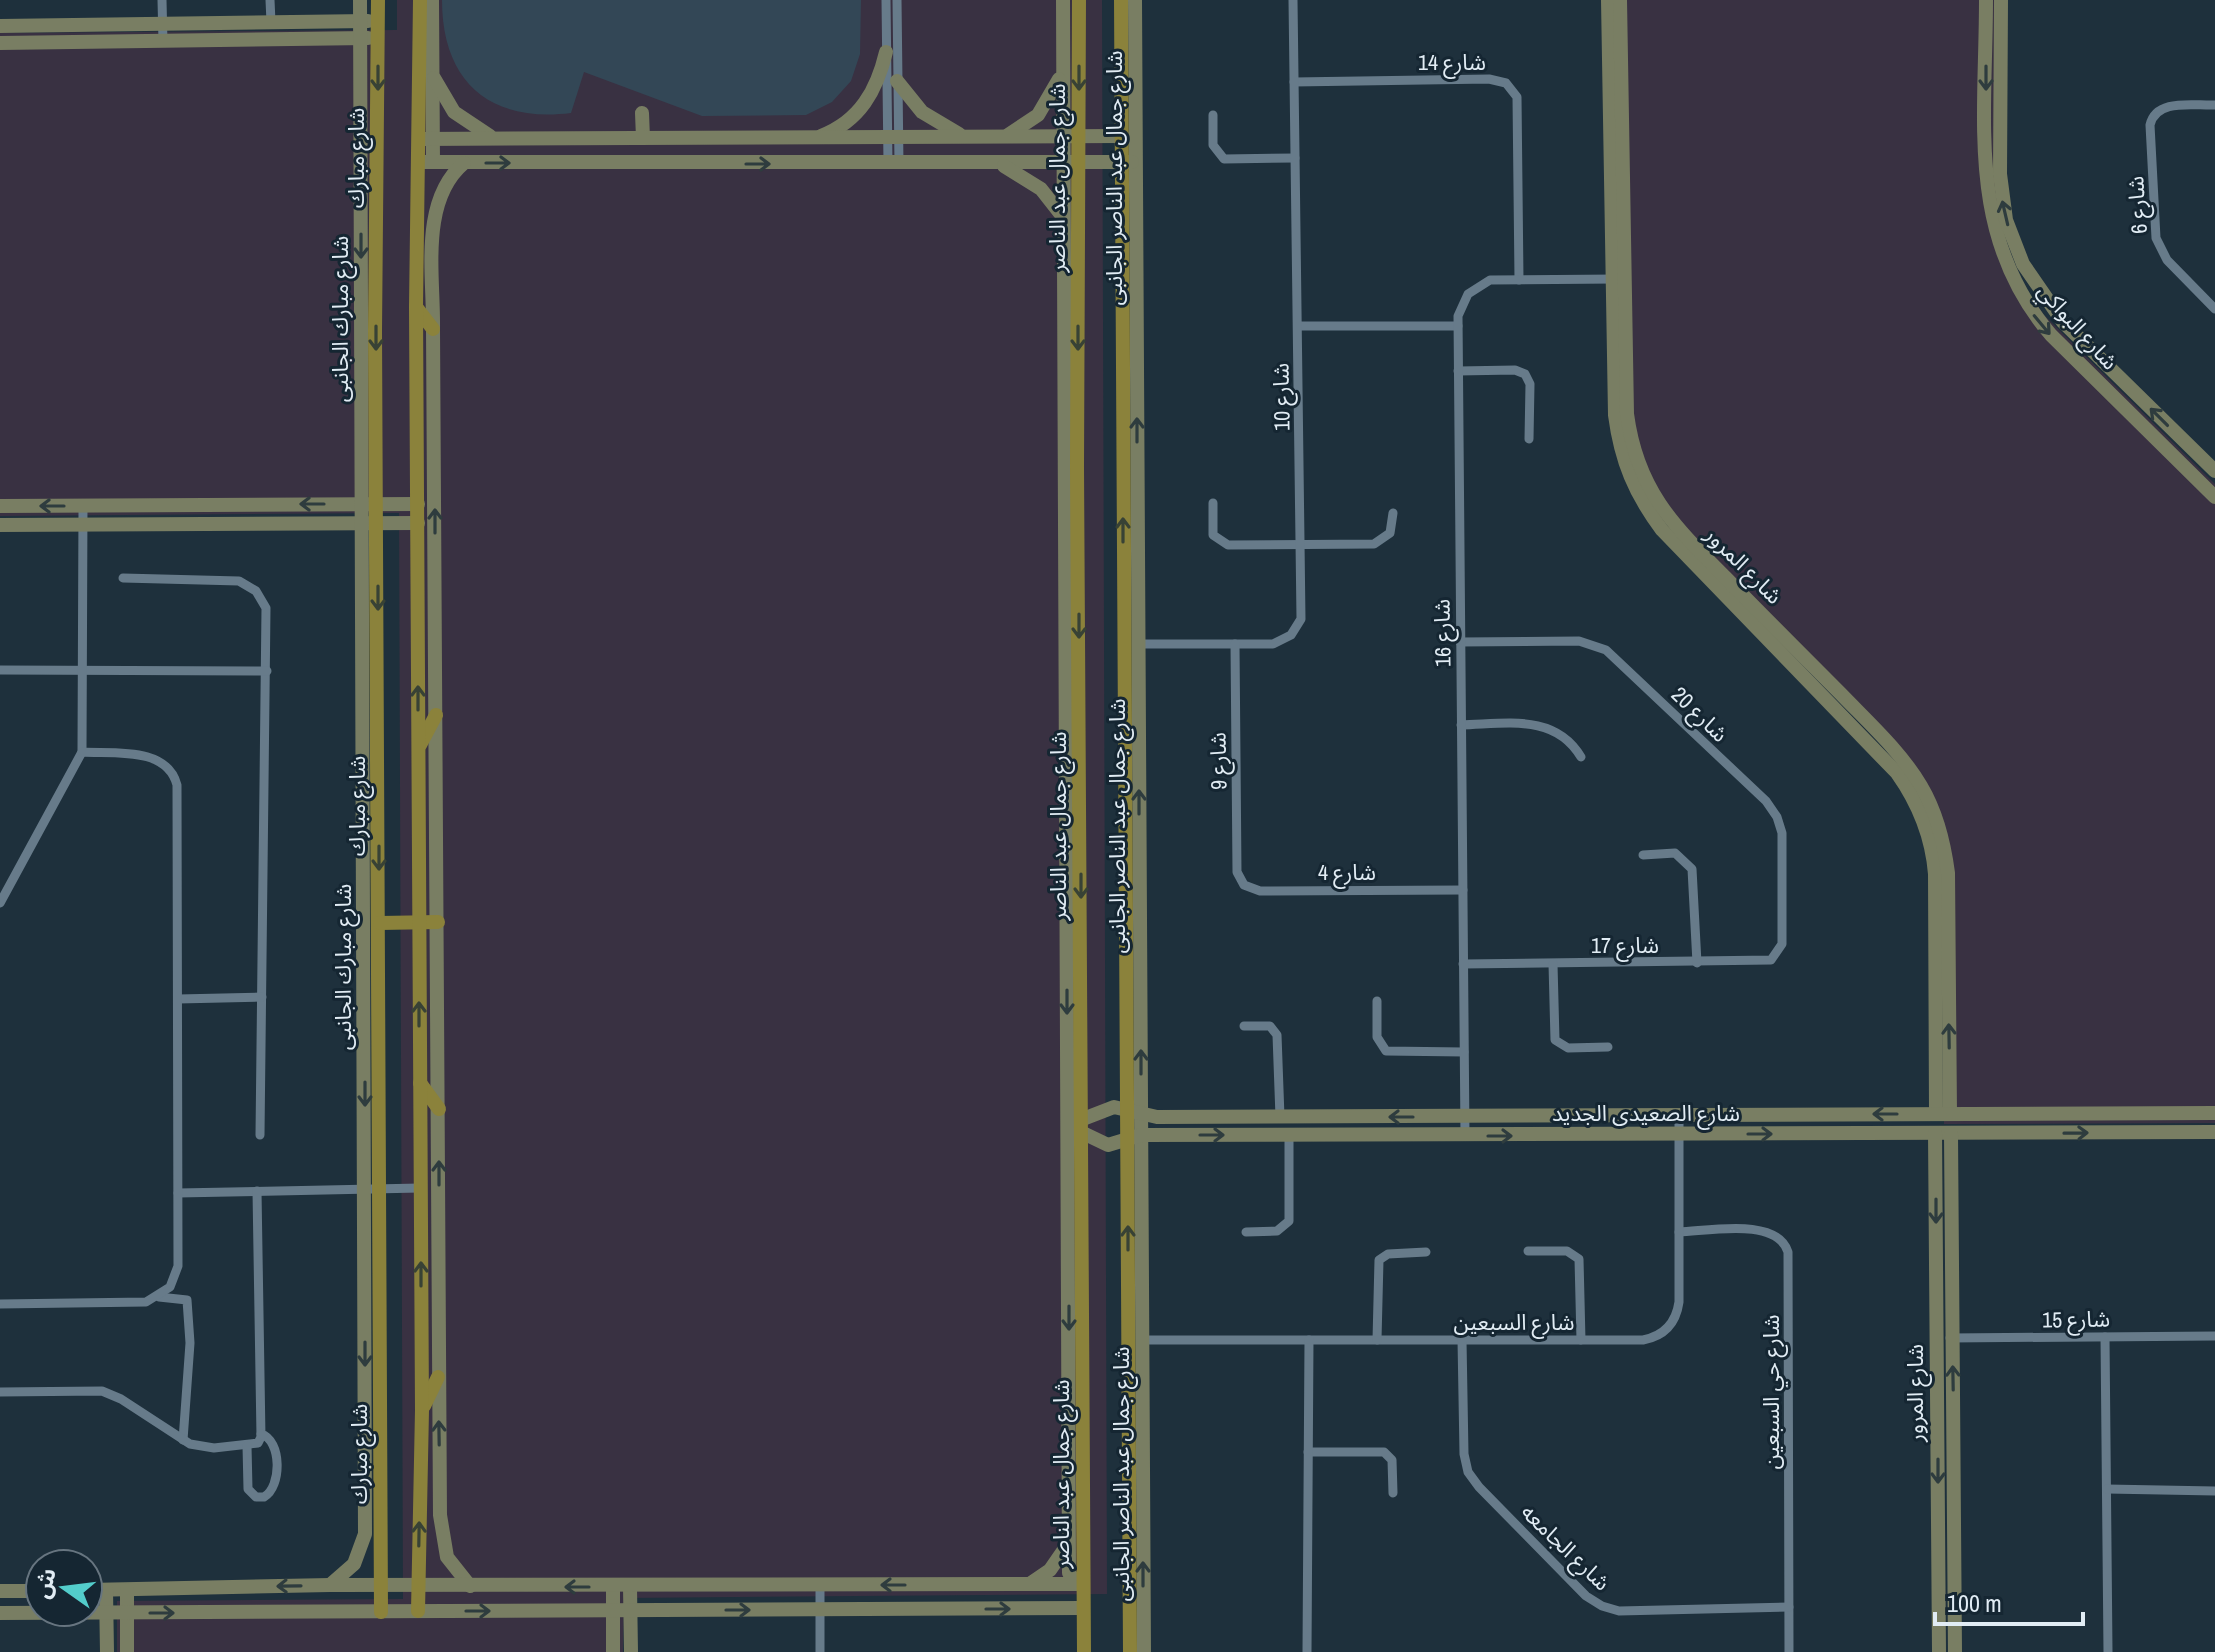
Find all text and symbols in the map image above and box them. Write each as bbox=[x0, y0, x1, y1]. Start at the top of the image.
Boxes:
street label: شارع 14 bbox=[1418, 47, 1486, 79]
street label: شارع جمال عبد الناصر الجانبى bbox=[1099, 50, 1131, 306]
one-way arrow bbox=[371, 64, 386, 91]
one-way arrow bbox=[1071, 64, 1087, 91]
one-way arrow bbox=[1978, 64, 1994, 91]
street label: شارع جمال عبد الناصر bbox=[1042, 83, 1074, 274]
street label: شارع مبارك bbox=[341, 108, 373, 208]
one-way arrow bbox=[484, 155, 511, 171]
one-way arrow bbox=[744, 156, 771, 172]
street label: شارع 6 bbox=[2120, 175, 2156, 235]
one-way arrow bbox=[1997, 201, 2012, 226]
one-way arrow bbox=[354, 232, 369, 259]
street label: شارع مبارك الجانبى bbox=[325, 236, 357, 402]
street label: شارع البواكي bbox=[2029, 276, 2125, 377]
one-way arrow bbox=[2033, 314, 2051, 334]
one-way arrow bbox=[368, 324, 384, 351]
one-way arrow bbox=[1070, 324, 1086, 351]
street label: شارع 10 bbox=[1265, 363, 1299, 431]
one-way arrow bbox=[2149, 407, 2169, 426]
one-way arrow bbox=[1129, 417, 1145, 444]
one-way arrow bbox=[299, 496, 326, 512]
one-way arrow bbox=[39, 498, 66, 514]
one-way arrow bbox=[427, 508, 443, 535]
one-way arrow bbox=[1115, 517, 1131, 544]
street label: شارع المرور bbox=[1697, 519, 1789, 612]
one-way arrow bbox=[370, 584, 386, 611]
street label: شارع 16 bbox=[1426, 599, 1460, 667]
one-way arrow bbox=[1071, 612, 1086, 639]
street label: شارع 20 bbox=[1664, 680, 1735, 750]
one-way arrow bbox=[410, 685, 426, 712]
street label: شارع جمال عبد الناصر الجانبى bbox=[1102, 698, 1134, 954]
street label: شارع جمال عبد الناصر bbox=[1043, 731, 1075, 922]
street label: شارع 9 bbox=[1202, 732, 1236, 790]
street label: شارع مبارك bbox=[342, 756, 374, 856]
one-way arrow bbox=[1131, 789, 1147, 816]
one-way arrow bbox=[371, 844, 387, 871]
street label: شارع 4 bbox=[1318, 857, 1376, 889]
one-way arrow bbox=[1073, 872, 1089, 899]
street label: شارع مبارك الجانبى bbox=[328, 884, 360, 1050]
street label: شارع 17 bbox=[1591, 930, 1659, 962]
one-way arrow bbox=[1059, 988, 1075, 1015]
one-way arrow bbox=[411, 1001, 427, 1028]
one-way arrow bbox=[1942, 1023, 1957, 1050]
one-way arrow bbox=[1133, 1049, 1149, 1076]
one-way arrow bbox=[357, 1080, 373, 1107]
street label: شارع الصعيدى الجديد bbox=[1552, 1098, 1740, 1130]
one-way arrow bbox=[1872, 1106, 1899, 1122]
one-way arrow bbox=[1388, 1109, 1415, 1124]
one-way arrow bbox=[2062, 1125, 2089, 1141]
one-way arrow bbox=[1746, 1126, 1773, 1142]
one-way arrow bbox=[1198, 1127, 1225, 1143]
one-way arrow bbox=[1486, 1128, 1513, 1144]
one-way arrow bbox=[431, 1160, 447, 1187]
one-way arrow bbox=[1928, 1197, 1944, 1224]
one-way arrow bbox=[1120, 1225, 1136, 1252]
one-way arrow bbox=[413, 1261, 429, 1288]
street label: شارع 15 bbox=[2042, 1303, 2110, 1337]
one-way arrow bbox=[1061, 1304, 1077, 1331]
street label: شارع السبعين bbox=[1454, 1307, 1574, 1339]
street label: شارع حي السبعين bbox=[1756, 1315, 1788, 1470]
one-way arrow bbox=[357, 1340, 373, 1367]
street label: شارع المرور bbox=[1900, 1344, 1932, 1443]
street label: شارع جمال عبد الناصر الجانبى bbox=[1106, 1346, 1138, 1602]
one-way arrow bbox=[1945, 1365, 1961, 1392]
street label: شارع جمال عبد الناصر bbox=[1046, 1379, 1078, 1570]
street label: شارع مبارك bbox=[344, 1404, 376, 1504]
one-way arrow bbox=[431, 1420, 447, 1447]
one-way arrow bbox=[1930, 1457, 1946, 1484]
street label: شارع الجامعه bbox=[1514, 1497, 1617, 1598]
one-way arrow bbox=[411, 1521, 427, 1548]
north arrow bbox=[24, 1548, 104, 1628]
one-way arrow bbox=[1136, 1561, 1151, 1588]
text: ش bbox=[26, 1565, 63, 1601]
scale bar bbox=[1935, 1576, 2083, 1626]
one-way arrow bbox=[880, 1577, 907, 1593]
one-way arrow bbox=[276, 1578, 303, 1594]
one-way arrow bbox=[564, 1579, 591, 1594]
text: 100 m bbox=[1947, 1587, 2002, 1619]
one-way arrow bbox=[984, 1601, 1011, 1617]
one-way arrow bbox=[724, 1602, 751, 1618]
one-way arrow bbox=[464, 1603, 491, 1619]
one-way arrow bbox=[148, 1605, 175, 1621]

